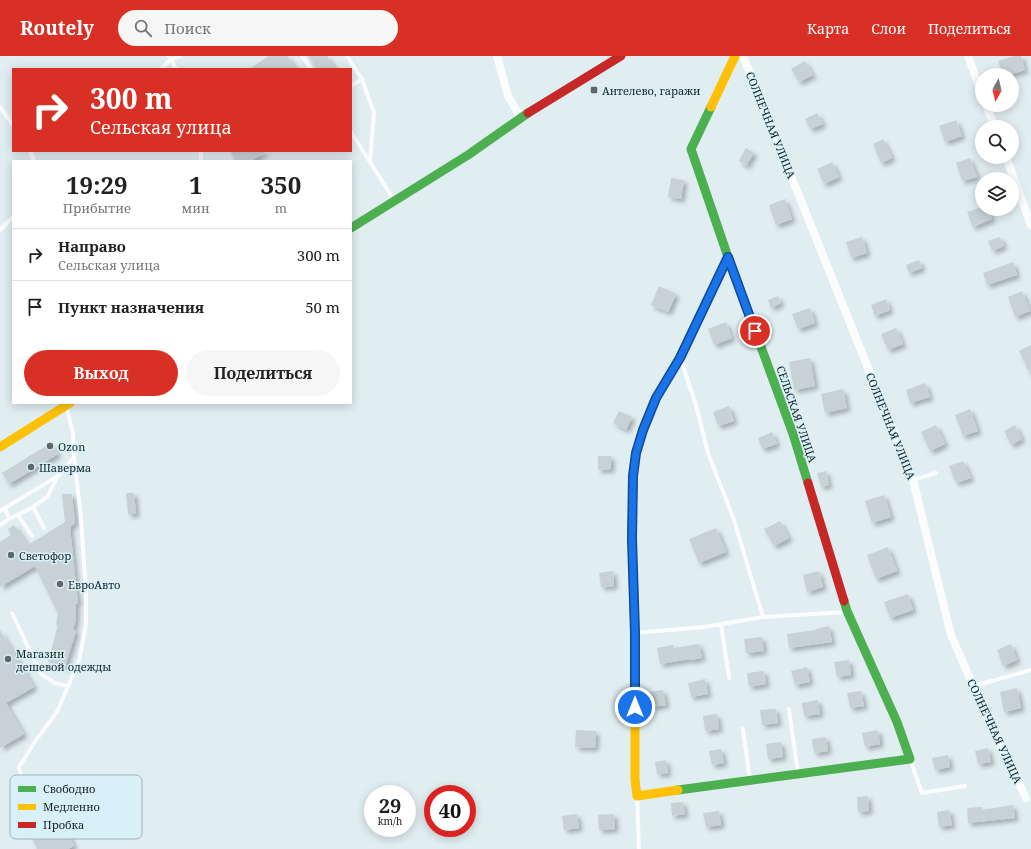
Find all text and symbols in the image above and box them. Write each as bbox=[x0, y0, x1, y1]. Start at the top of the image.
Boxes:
search box bbox=[118, 10, 398, 46]
text: Routely bbox=[20, 15, 94, 41]
icon: search bbox=[132, 17, 154, 39]
text: Поиск bbox=[164, 18, 211, 38]
text: Карта bbox=[807, 19, 849, 38]
text: Слои bbox=[871, 19, 906, 38]
text: Поделиться bbox=[928, 19, 1011, 38]
north arrow bbox=[975, 68, 1019, 112]
map controls bbox=[975, 68, 1019, 216]
street label: СОЛНЕЧНАЯ УЛИЦА bbox=[743, 69, 799, 181]
text: 300 m bbox=[90, 79, 172, 117]
place label: Антелево, гаражи bbox=[602, 83, 701, 98]
icon: right bbox=[24, 84, 76, 136]
marker: Антелево, гаражи bbox=[589, 85, 599, 95]
text: Сельская улица bbox=[90, 115, 232, 139]
button: search bbox=[975, 120, 1019, 164]
text: 19:29 bbox=[66, 168, 128, 201]
text: 1 bbox=[189, 168, 203, 201]
text: 350 bbox=[261, 168, 301, 201]
button: layers bbox=[975, 172, 1019, 216]
text: Прибытие bbox=[63, 199, 131, 217]
text: мин bbox=[182, 199, 210, 217]
text: m bbox=[275, 199, 287, 217]
text: Направо bbox=[58, 236, 126, 256]
icon: right bbox=[24, 244, 46, 266]
text: 300 m bbox=[297, 245, 340, 265]
text: Сельская улица bbox=[58, 256, 160, 274]
icon: arrive bbox=[24, 296, 46, 318]
text: Пункт назначения bbox=[58, 297, 204, 317]
text: 50 m bbox=[305, 297, 340, 317]
pin bbox=[738, 314, 772, 348]
icon: arrive bbox=[744, 320, 766, 342]
button: Выход bbox=[24, 350, 178, 396]
button: Поделиться bbox=[186, 350, 340, 396]
street label: СЕЛЬСКАЯ УЛИЦА bbox=[773, 364, 821, 465]
street label: СОЛНЕЧНАЯ УЛИЦА bbox=[863, 370, 919, 482]
place label: Ozon bbox=[58, 439, 85, 454]
marker: Ozon bbox=[45, 441, 55, 451]
place label: Шаверма bbox=[39, 460, 91, 475]
marker: Шаверма bbox=[26, 462, 36, 472]
place label: Светофор bbox=[19, 548, 71, 563]
marker: Светофор bbox=[6, 550, 16, 560]
place label: ЕвроАвто bbox=[68, 577, 120, 592]
marker: ЕвроАвто bbox=[55, 579, 65, 589]
place label: Магазин дешевой одежды bbox=[16, 646, 111, 674]
marker: Магазин дешевой одежды bbox=[3, 654, 13, 664]
street label: СОЛНЕЧНАЯ УЛИЦА bbox=[964, 676, 1026, 786]
position arrow bbox=[614, 686, 656, 728]
legend bbox=[10, 775, 142, 839]
text: Свободно bbox=[43, 781, 95, 796]
speed limit sign: 40 bbox=[424, 785, 476, 837]
text: 29 bbox=[379, 792, 401, 819]
text: Медленно bbox=[43, 799, 100, 814]
text: km/h bbox=[378, 814, 402, 828]
text: Пробка bbox=[43, 817, 84, 832]

